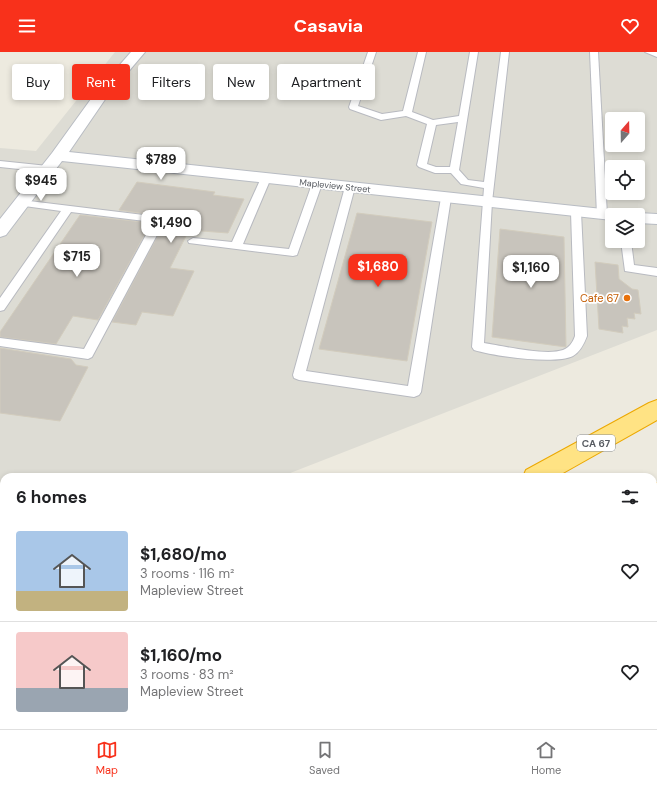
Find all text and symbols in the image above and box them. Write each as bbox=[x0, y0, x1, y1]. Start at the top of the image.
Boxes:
text: Casavia bbox=[294, 14, 363, 38]
icon: menu bbox=[16, 15, 38, 37]
icon: heart bbox=[619, 15, 641, 37]
chip: Buy bbox=[12, 64, 64, 100]
chip: Rent bbox=[72, 64, 130, 100]
chip: Filters bbox=[138, 64, 205, 100]
chip: New bbox=[213, 64, 269, 100]
chip: Apartment bbox=[277, 64, 375, 100]
north arrow bbox=[605, 112, 645, 152]
map controls bbox=[605, 112, 645, 248]
pin: $789 bbox=[137, 147, 185, 181]
text: $789 bbox=[146, 151, 176, 168]
button: locate bbox=[605, 160, 645, 200]
pin: $945 bbox=[17, 168, 65, 202]
text: $945 bbox=[25, 172, 57, 189]
street label: Mapleview Street bbox=[299, 176, 372, 196]
button: layers bbox=[605, 208, 645, 248]
pin: $1,490 bbox=[138, 210, 204, 244]
text: $1,490 bbox=[150, 214, 192, 231]
pin: $715 bbox=[53, 244, 101, 278]
text: $715 bbox=[63, 248, 91, 265]
pin: $1,680 bbox=[345, 254, 411, 288]
pin: $1,160 bbox=[498, 255, 564, 289]
text: $1,680 bbox=[357, 258, 399, 275]
text: $1,160 bbox=[512, 259, 550, 276]
place label: Cafe 67 bbox=[580, 291, 619, 305]
marker: Cafe 67 bbox=[622, 293, 632, 303]
road number: CA 67 bbox=[577, 435, 615, 451]
text: 6 homes bbox=[16, 486, 87, 508]
icon: filters bbox=[619, 486, 641, 508]
text: $1,680/mo bbox=[140, 543, 227, 565]
icon: home bbox=[48, 547, 96, 595]
icon: heart bbox=[619, 560, 641, 582]
text: 3 rooms · 116 m² bbox=[140, 565, 234, 582]
text: Mapleview Street bbox=[140, 582, 243, 599]
text: $1,160/mo bbox=[140, 644, 222, 666]
icon: home bbox=[48, 648, 96, 696]
icon: heart bbox=[619, 661, 641, 683]
text: 3 rooms · 83 m² bbox=[140, 666, 234, 683]
text: Mapleview Street bbox=[140, 683, 243, 700]
tab: Map bbox=[96, 739, 118, 777]
tab: Saved bbox=[309, 739, 340, 777]
tab: Home bbox=[531, 739, 561, 777]

